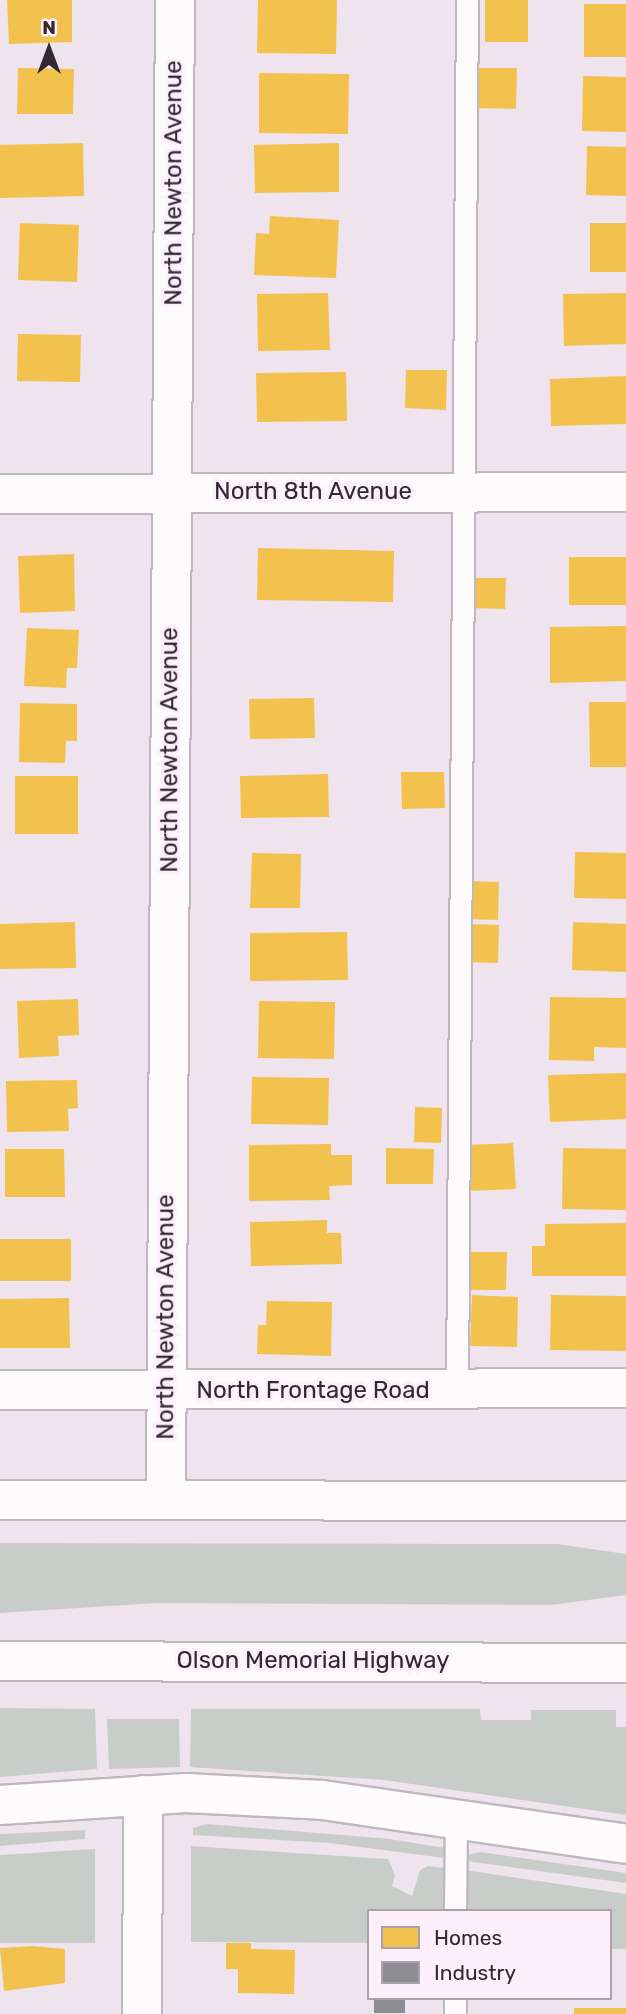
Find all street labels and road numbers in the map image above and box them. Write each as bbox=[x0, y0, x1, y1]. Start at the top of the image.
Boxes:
street label: North Newton Avenue bbox=[160, 60, 188, 306]
street label: North 8th Avenue bbox=[214, 478, 412, 506]
street label: North Newton Avenue bbox=[156, 627, 184, 873]
street label: North Newton Avenue bbox=[152, 1194, 180, 1440]
street label: North Frontage Road bbox=[196, 1377, 430, 1405]
street label: Olson Memorial Highway bbox=[177, 1647, 449, 1675]

